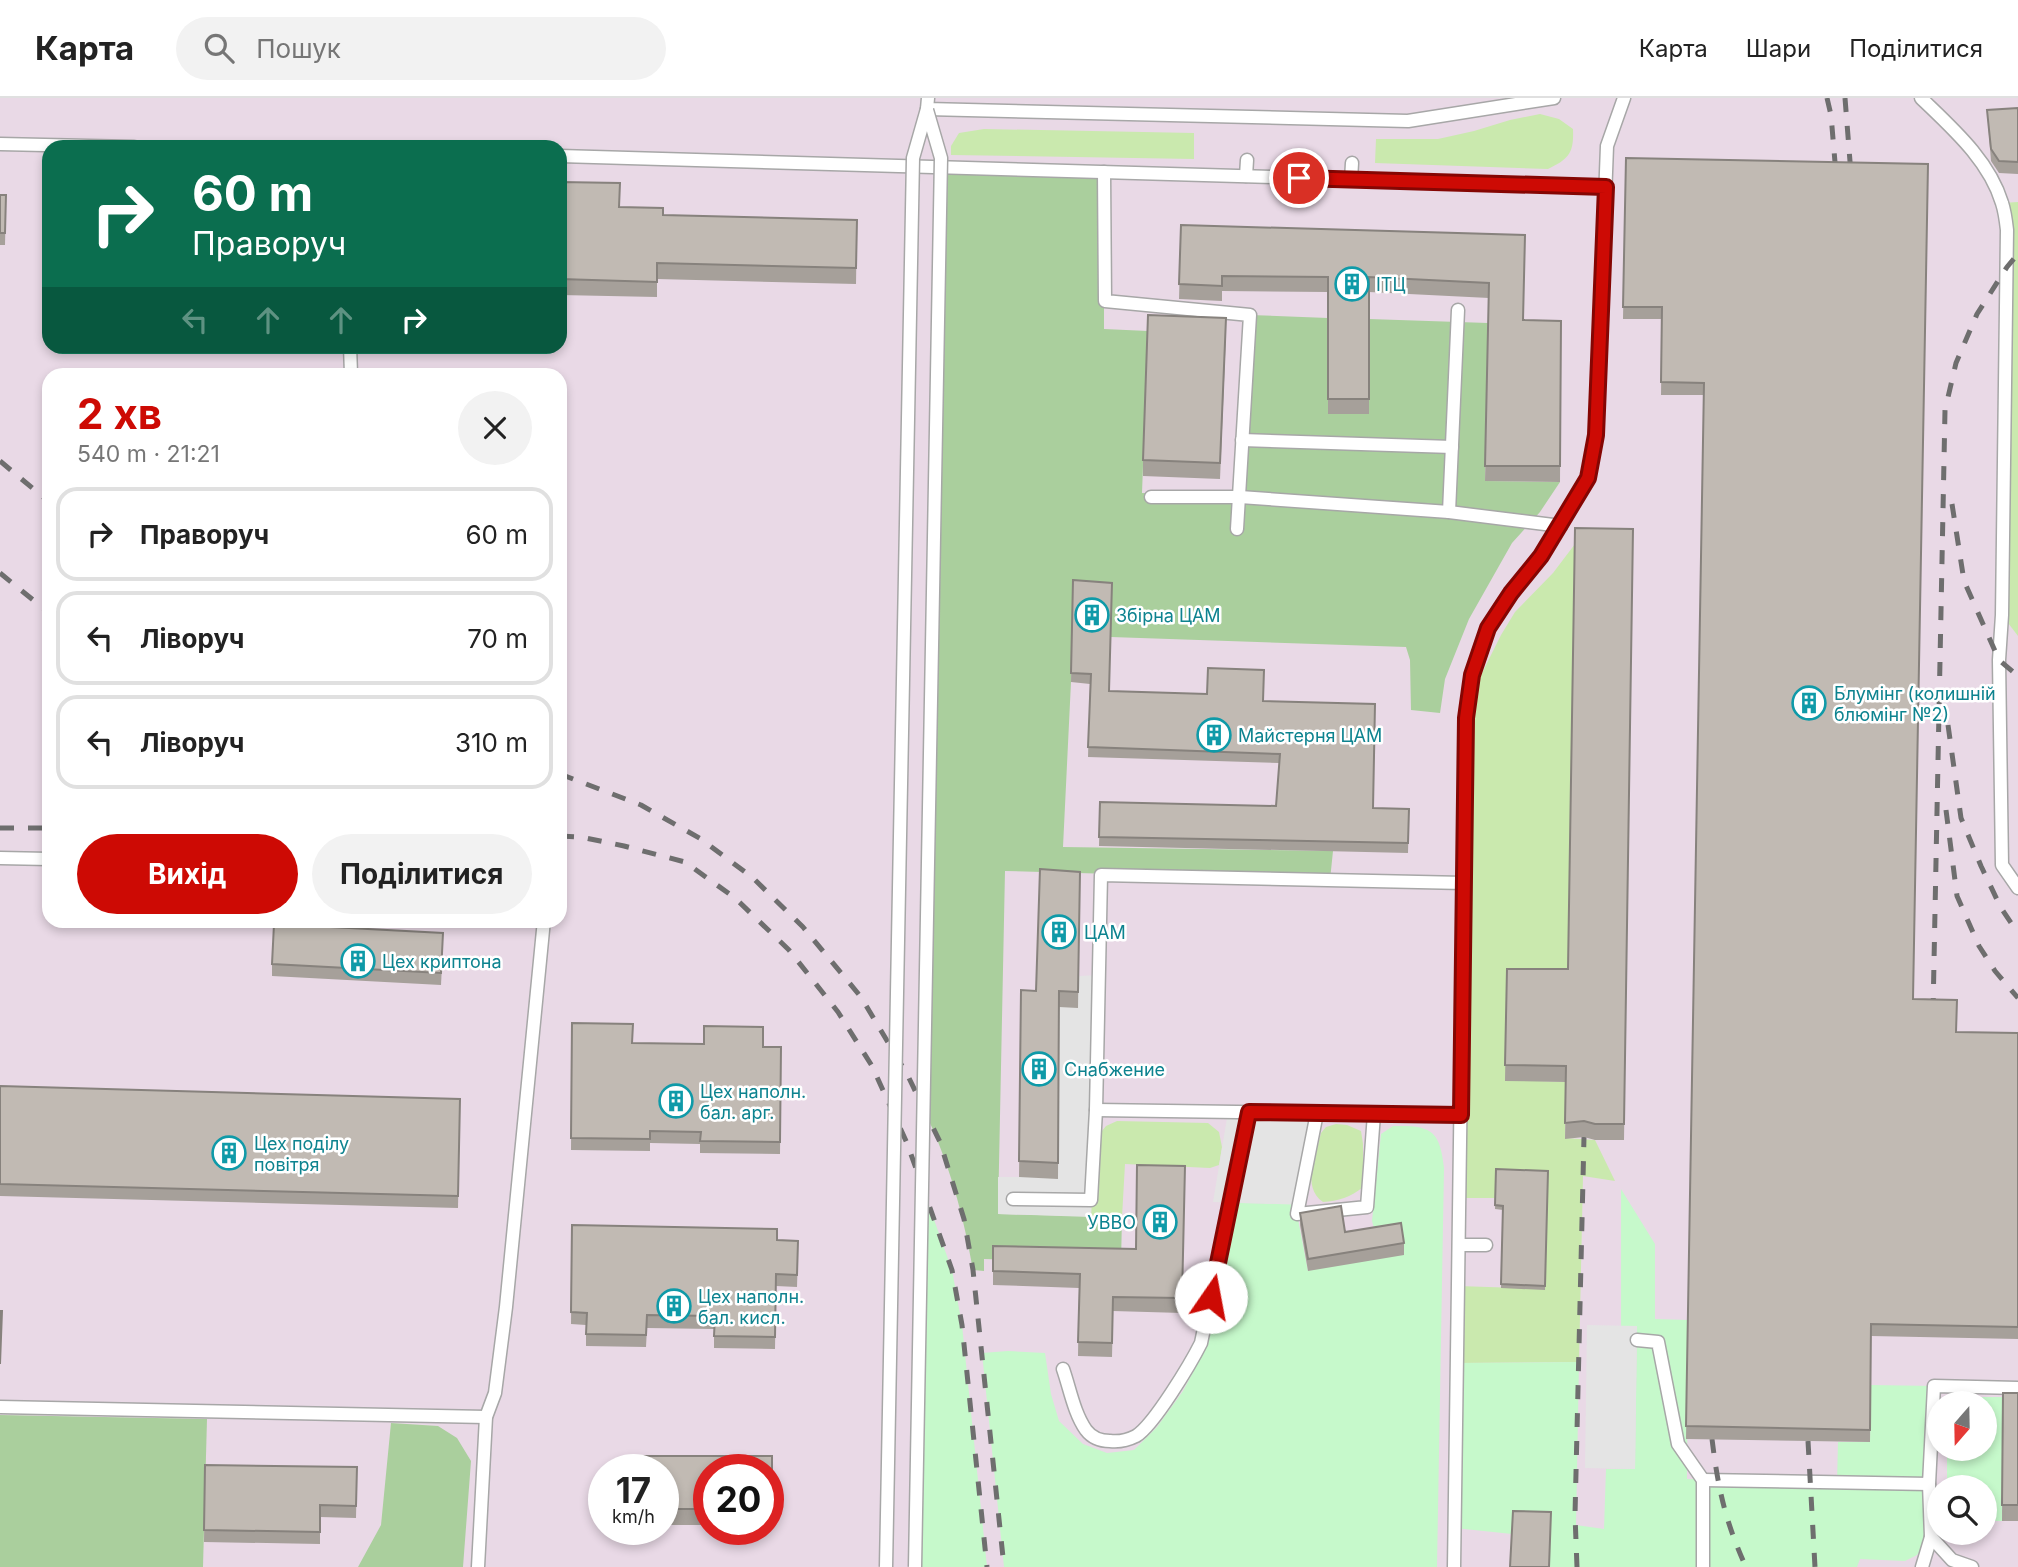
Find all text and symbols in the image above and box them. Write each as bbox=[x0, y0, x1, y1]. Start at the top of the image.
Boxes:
search box bbox=[176, 17, 666, 80]
text: Карта bbox=[35, 28, 134, 68]
icon: search bbox=[200, 29, 238, 67]
text: Пошук bbox=[256, 33, 341, 64]
text: Карта bbox=[1639, 34, 1708, 63]
text: Шари bbox=[1746, 34, 1811, 63]
text: Поділитися bbox=[1849, 34, 1983, 63]
pin bbox=[1269, 148, 1329, 208]
icon: arrive bbox=[1280, 159, 1318, 197]
text: 60 m bbox=[192, 164, 313, 223]
icon: right bbox=[77, 168, 168, 259]
text: Праворуч bbox=[192, 224, 346, 263]
building icon: ІТЦ bbox=[1333, 265, 1371, 303]
place label: ІТЦ bbox=[1376, 274, 1405, 295]
icon: left bbox=[176, 301, 214, 339]
icon: ahead bbox=[249, 301, 287, 339]
icon: ahead bbox=[322, 301, 360, 339]
icon: right bbox=[395, 301, 433, 339]
text: 2 хв bbox=[77, 388, 162, 439]
button: close bbox=[458, 391, 532, 465]
text: 540 m · 21:21 bbox=[77, 440, 220, 468]
icon: right bbox=[81, 515, 119, 553]
text: Праворуч bbox=[140, 519, 269, 550]
text: 60 m bbox=[465, 519, 528, 550]
building icon: Збірна ЦАМ bbox=[1073, 596, 1111, 634]
place label: Збірна ЦАМ bbox=[1116, 605, 1221, 626]
icon: left bbox=[81, 619, 119, 657]
text: Ліворуч bbox=[140, 623, 244, 654]
text: 70 m bbox=[467, 623, 528, 654]
place label: Блумінг (колишній блюмінг №2) bbox=[1834, 683, 1996, 725]
building icon: Блумінг (колишній блюмінг №2) bbox=[1790, 684, 1828, 722]
building icon: Майстерня ЦАМ bbox=[1195, 716, 1233, 754]
icon: left bbox=[81, 723, 119, 761]
place label: Майстерня ЦАМ bbox=[1238, 725, 1382, 746]
text: Ліворуч bbox=[140, 727, 244, 758]
text: 310 m bbox=[455, 727, 528, 758]
button: Вихід bbox=[77, 834, 298, 914]
button: Поділитися bbox=[312, 834, 532, 914]
building icon: ЦАМ bbox=[1040, 913, 1078, 951]
place label: ЦАМ bbox=[1084, 922, 1126, 943]
building icon: Цех криптона bbox=[339, 942, 377, 980]
place label: Цех криптона bbox=[382, 951, 502, 972]
building icon: Снабжение bbox=[1020, 1050, 1058, 1088]
place label: Снабжение bbox=[1064, 1059, 1165, 1080]
place label: Цех наполн. бал. арг. bbox=[700, 1081, 806, 1123]
building icon: Цех наполн. бал. арг. bbox=[657, 1082, 695, 1120]
place label: Цех поділу повітря bbox=[254, 1133, 349, 1175]
building icon: Цех поділу повітря bbox=[210, 1134, 248, 1172]
building icon: УВВО bbox=[1141, 1203, 1179, 1241]
place label: УВВО bbox=[1087, 1212, 1136, 1233]
position arrow bbox=[1174, 1260, 1248, 1334]
place label: Цех наполн. бал. кисл. bbox=[698, 1286, 804, 1328]
building icon: Цех наполн. бал. кисл. bbox=[655, 1287, 693, 1325]
north arrow bbox=[1927, 1391, 1997, 1461]
map controls bbox=[1927, 1391, 1997, 1545]
speed limit sign: 20 bbox=[693, 1454, 784, 1545]
text: 17 bbox=[616, 1469, 651, 1511]
button: search bbox=[1927, 1475, 1997, 1545]
text: km/h bbox=[612, 1506, 655, 1527]

